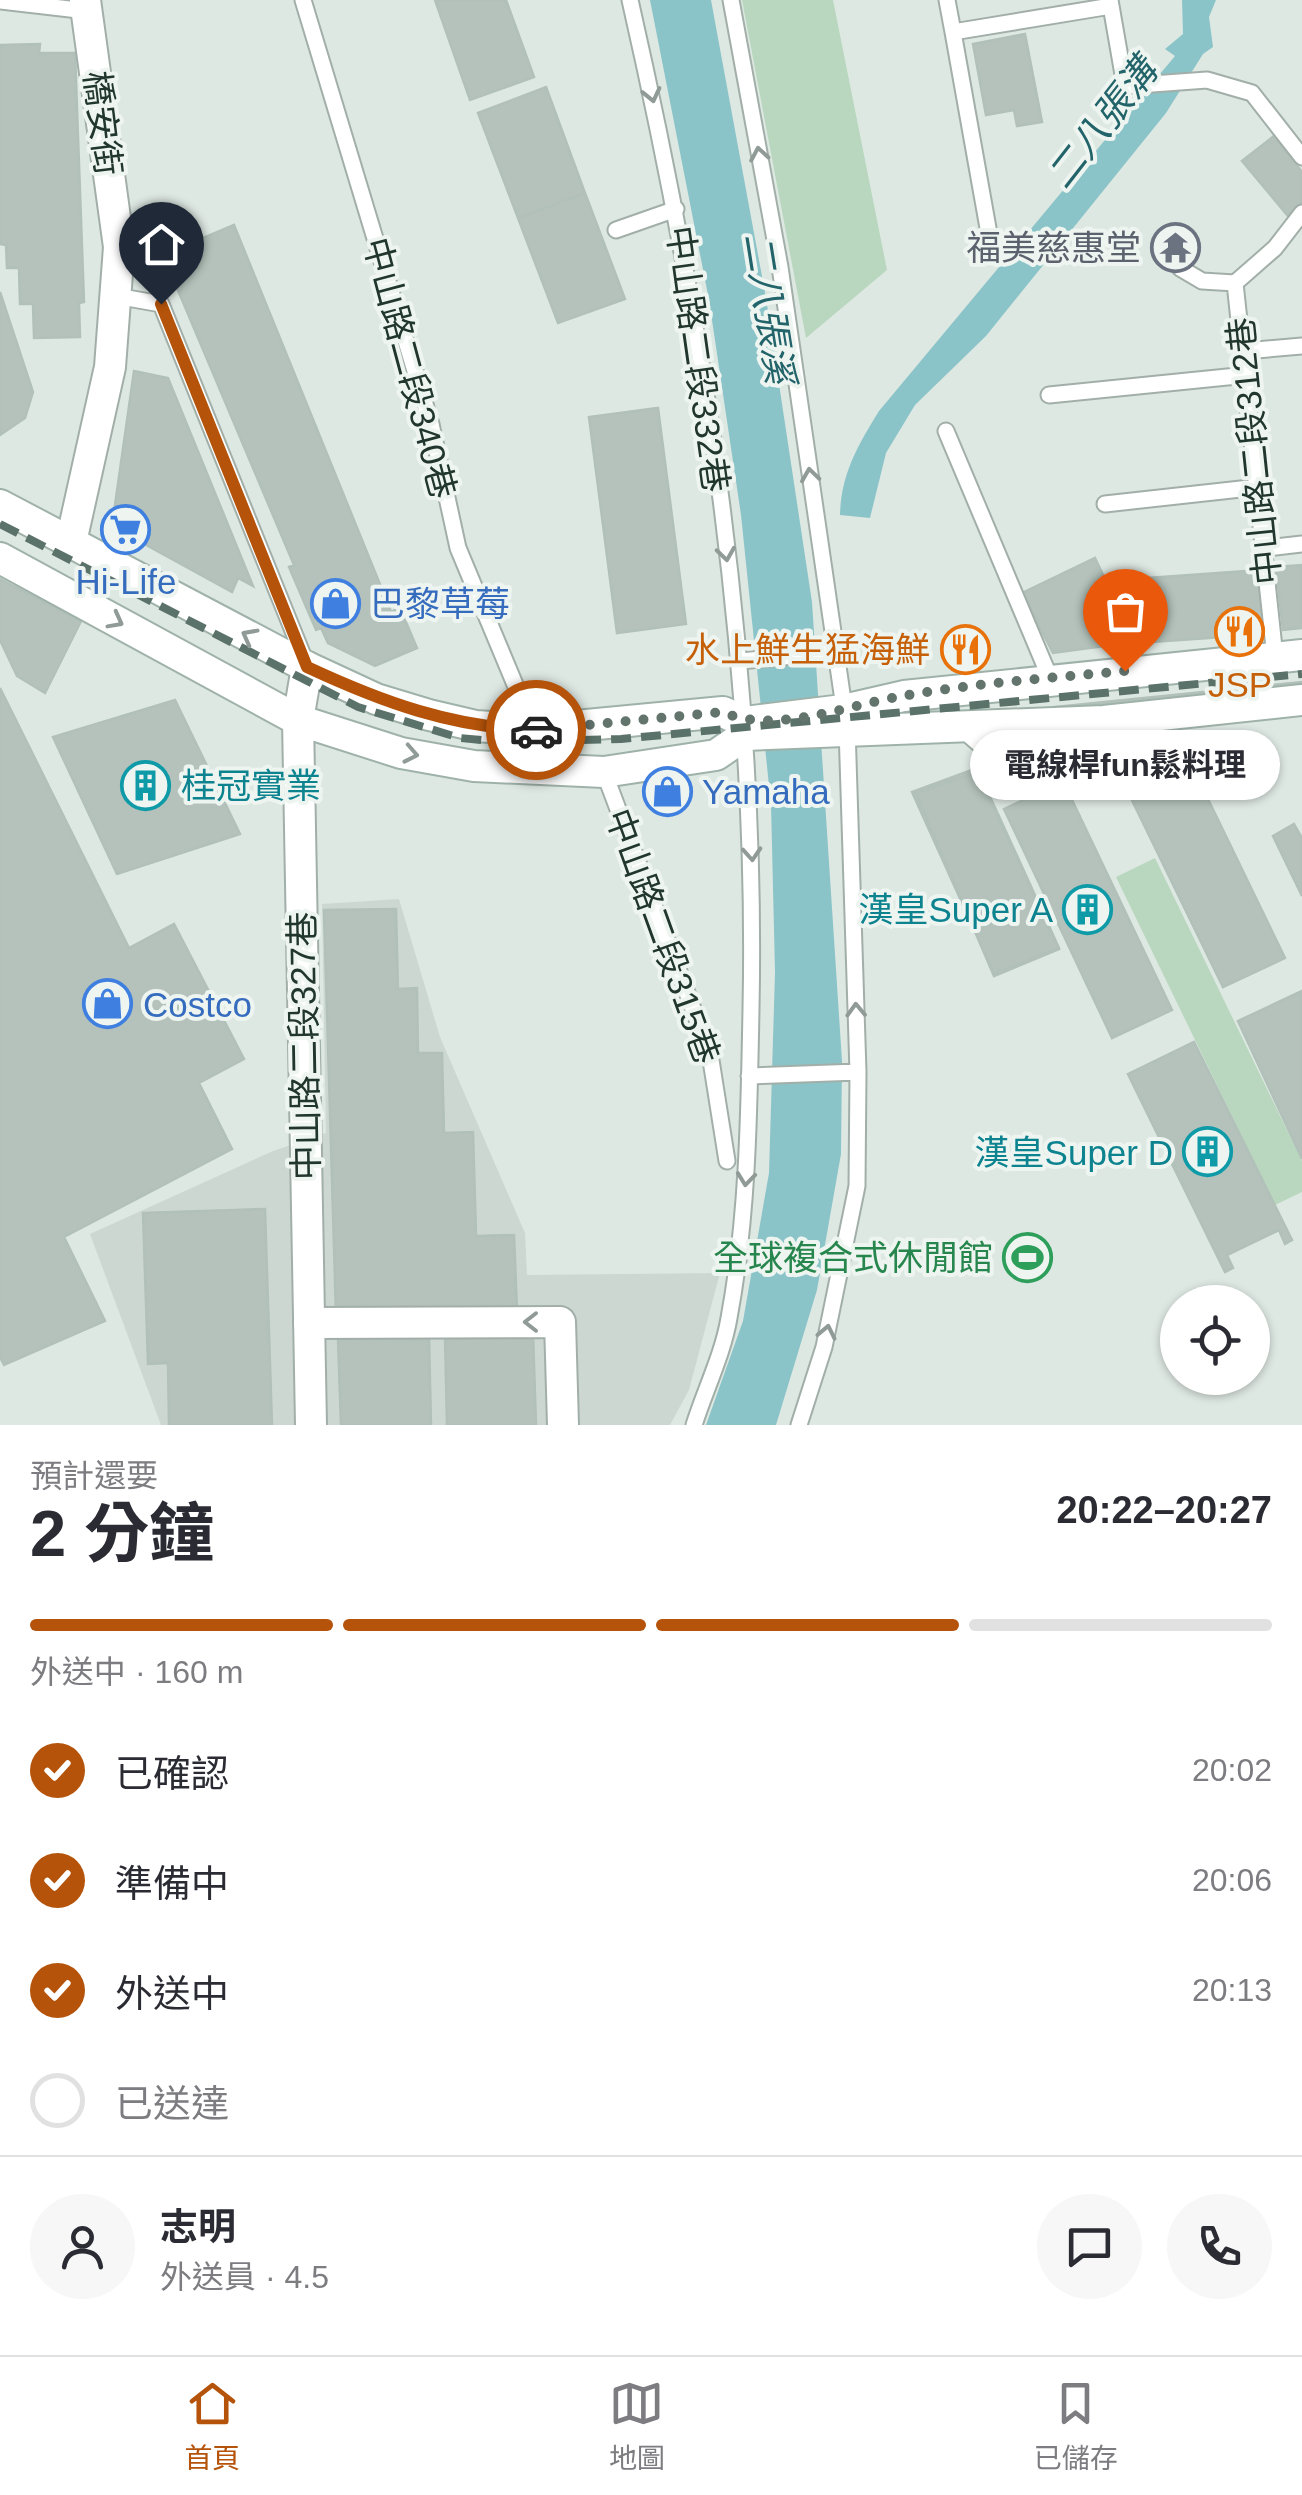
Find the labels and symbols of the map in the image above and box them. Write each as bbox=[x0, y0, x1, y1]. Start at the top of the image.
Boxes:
water label: 二八張溝 bbox=[1039, 46, 1168, 196]
street label: 橋安街 bbox=[77, 69, 129, 177]
one-way arrow bbox=[640, 86, 661, 103]
one-way arrow bbox=[749, 145, 770, 162]
pin bbox=[119, 202, 204, 305]
temple icon: 福美慈惠堂 bbox=[1150, 221, 1202, 273]
street label: 中山路二段332巷 bbox=[660, 223, 736, 495]
place label: 福美慈惠堂 bbox=[966, 228, 1141, 267]
water label: 二八張溪 bbox=[736, 230, 802, 391]
street label: 中山路二段340巷 bbox=[356, 233, 464, 503]
street label: 中山路二段312巷 bbox=[1221, 315, 1287, 587]
one-way arrow bbox=[801, 466, 822, 483]
supermarket icon: Hi-Life bbox=[100, 503, 152, 555]
one-way arrow bbox=[715, 546, 736, 562]
place label: Hi-Life bbox=[75, 562, 177, 601]
pin bbox=[1083, 569, 1168, 672]
shop icon: 巴黎草莓 bbox=[309, 577, 361, 629]
place label: 巴黎草莓 bbox=[370, 584, 510, 623]
restaurant icon: JSP bbox=[1214, 606, 1266, 658]
one-way arrow bbox=[106, 609, 124, 628]
restaurant icon: 水上鮮生猛海鮮 bbox=[939, 623, 991, 675]
one-way arrow bbox=[241, 629, 259, 648]
place label: 水上鮮生猛海鮮 bbox=[685, 630, 930, 669]
place label: JSP bbox=[1208, 665, 1272, 704]
courier bbox=[486, 680, 586, 780]
callout: 電線桿fun鬆料理 bbox=[970, 731, 1280, 801]
one-way arrow bbox=[403, 743, 419, 764]
building icon: 桂冠實業 bbox=[120, 759, 172, 811]
shop icon: Yamaha bbox=[641, 765, 693, 817]
place label: 桂冠實業 bbox=[181, 766, 321, 805]
place label: Yamaha bbox=[702, 772, 830, 811]
street label: 中山路二段315巷 bbox=[599, 803, 727, 1069]
one-way arrow bbox=[741, 847, 762, 863]
building icon: 漢皇Super A bbox=[1062, 883, 1114, 935]
place label: 漢皇Super A bbox=[858, 890, 1054, 929]
street label: 中山路二段327巷 bbox=[282, 911, 326, 1181]
shop icon: Costco bbox=[82, 978, 134, 1030]
place label: Costco bbox=[143, 985, 252, 1024]
one-way arrow bbox=[845, 1001, 866, 1017]
building icon: 漢皇Super D bbox=[1182, 1126, 1234, 1178]
place label: 漢皇Super D bbox=[975, 1133, 1173, 1172]
one-way arrow bbox=[736, 1171, 757, 1187]
sports icon: 全球複合式休閒館 bbox=[1002, 1231, 1054, 1283]
place label: 全球複合式休閒館 bbox=[713, 1238, 993, 1277]
one-way arrow bbox=[523, 1311, 538, 1333]
one-way arrow bbox=[815, 1324, 836, 1341]

